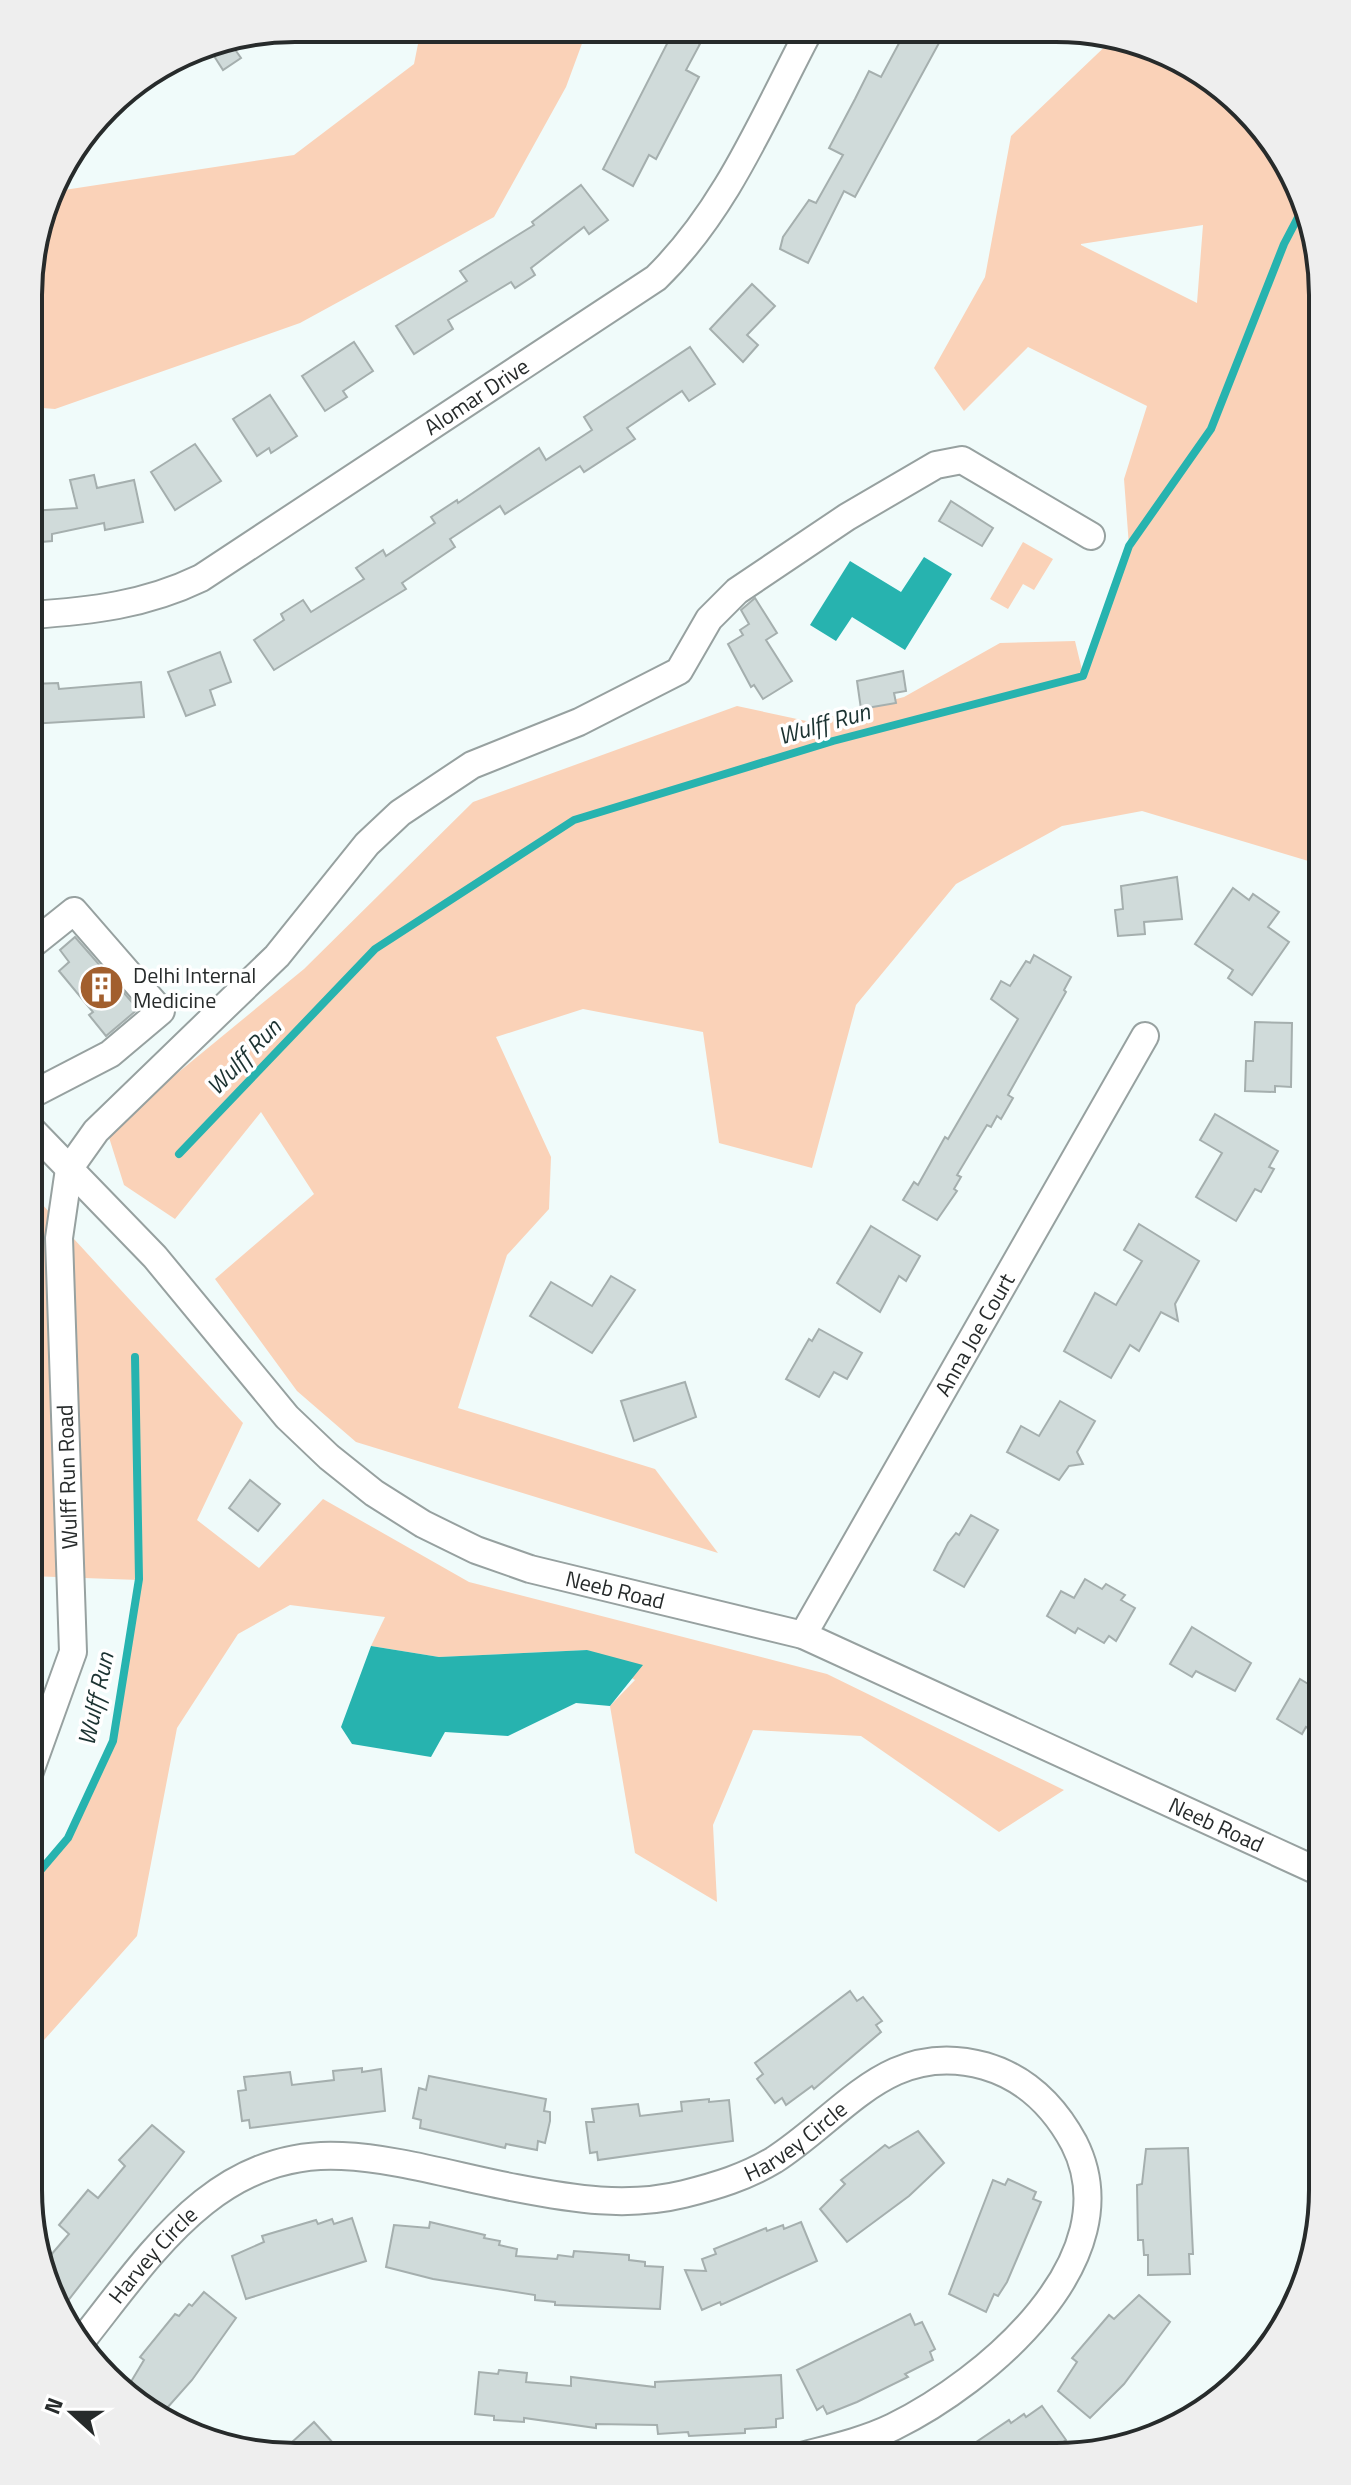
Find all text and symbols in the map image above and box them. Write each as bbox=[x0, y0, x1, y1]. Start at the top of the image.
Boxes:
street label: Alomar Drive bbox=[417, 349, 536, 444]
water label: Wulff Run bbox=[773, 692, 875, 753]
place label: Delhi Internal Medicine bbox=[133, 958, 256, 1017]
building icon: Delhi Internal Medicine bbox=[78, 964, 126, 1012]
water label: Wulff Run bbox=[198, 1009, 290, 1103]
street label: Anna Joe Court bbox=[926, 1266, 1023, 1402]
street label: Wulff Run Road bbox=[47, 1404, 87, 1550]
street label: Neeb Road bbox=[562, 1561, 668, 1618]
water label: Wulff Run bbox=[68, 1648, 123, 1749]
street label: Neeb Road bbox=[1163, 1788, 1269, 1861]
street label: Harvey Circle bbox=[738, 2092, 854, 2190]
street label: Harvey Circle bbox=[100, 2198, 205, 2311]
north arrow bbox=[32, 2373, 112, 2453]
text: N bbox=[35, 2393, 72, 2419]

